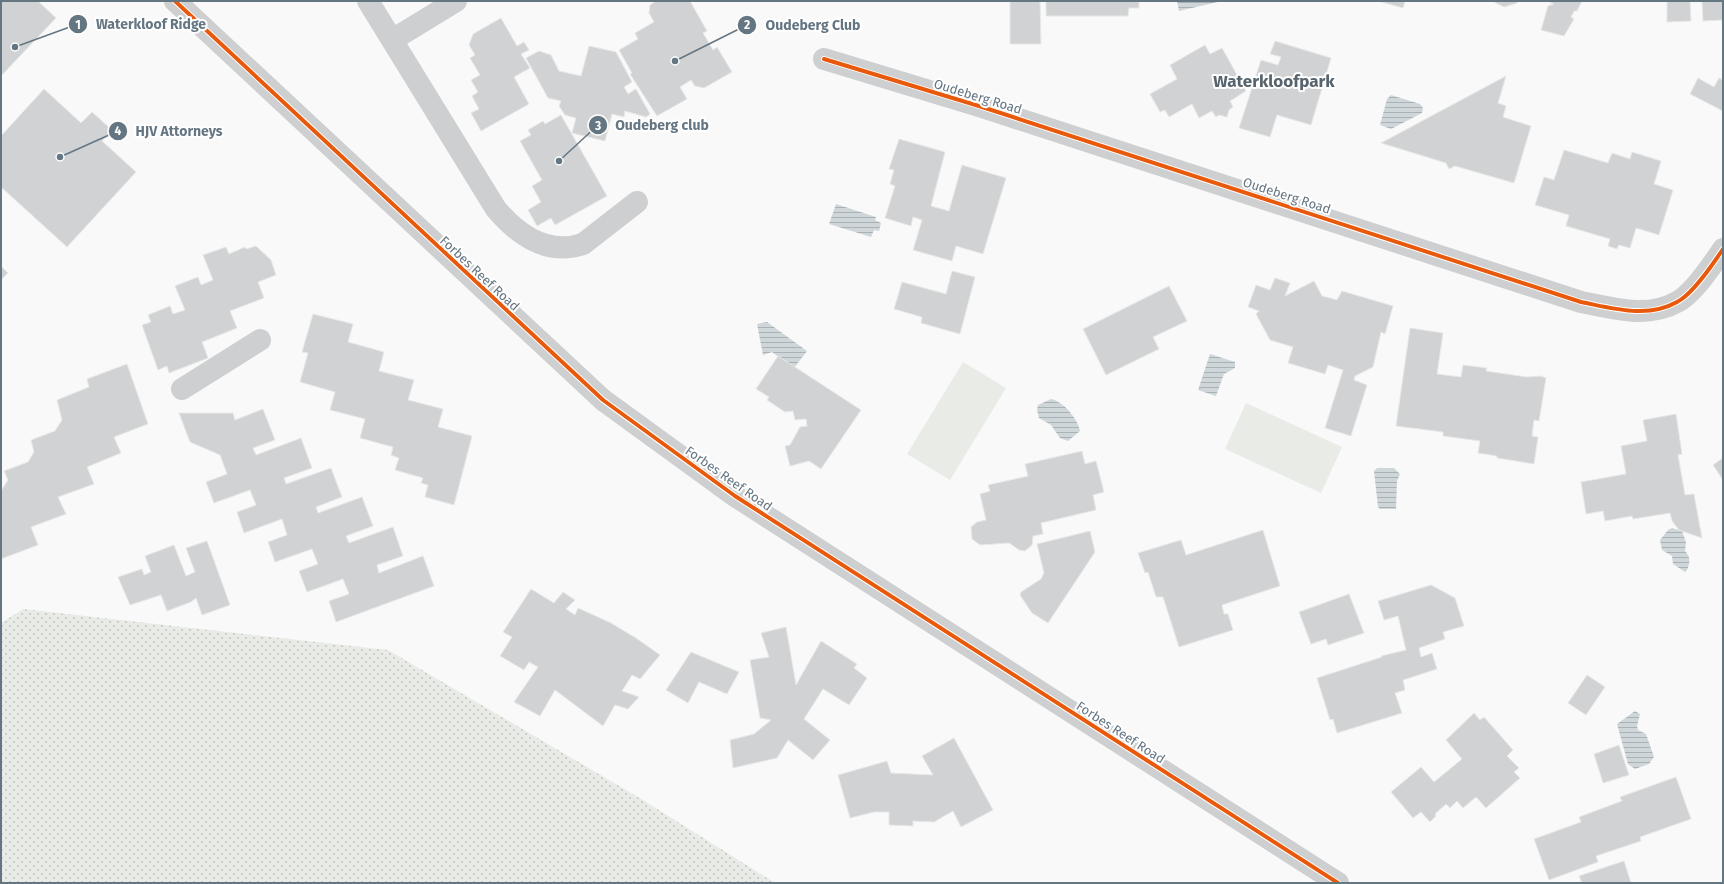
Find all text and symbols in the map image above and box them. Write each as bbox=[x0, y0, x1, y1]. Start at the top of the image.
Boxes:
callout: Waterkloof Ridge bbox=[68, 11, 214, 37]
callout: Oudeberg Club bbox=[737, 12, 868, 38]
text: Waterkloof Ridge bbox=[96, 16, 206, 33]
text: Oudeberg Club bbox=[766, 17, 860, 34]
text: 1 bbox=[75, 18, 81, 32]
text: 2 bbox=[744, 18, 750, 32]
district label: Waterkloofpark bbox=[1213, 71, 1335, 92]
street label: Oudeberg Road bbox=[932, 76, 1024, 117]
callout: Oudeberg club bbox=[588, 112, 717, 138]
text: Oudeberg club bbox=[615, 117, 709, 134]
callout: HJV Attorneys bbox=[108, 118, 231, 144]
text: 3 bbox=[594, 119, 601, 133]
text: HJV Attorneys bbox=[135, 123, 223, 140]
text: 4 bbox=[115, 124, 122, 138]
street label: Oudeberg Road bbox=[1241, 174, 1333, 217]
street label: Forbes Reef Road bbox=[437, 233, 522, 314]
street label: Forbes Reef Road bbox=[682, 443, 775, 514]
street label: Forbes Reef Road bbox=[1074, 698, 1168, 767]

